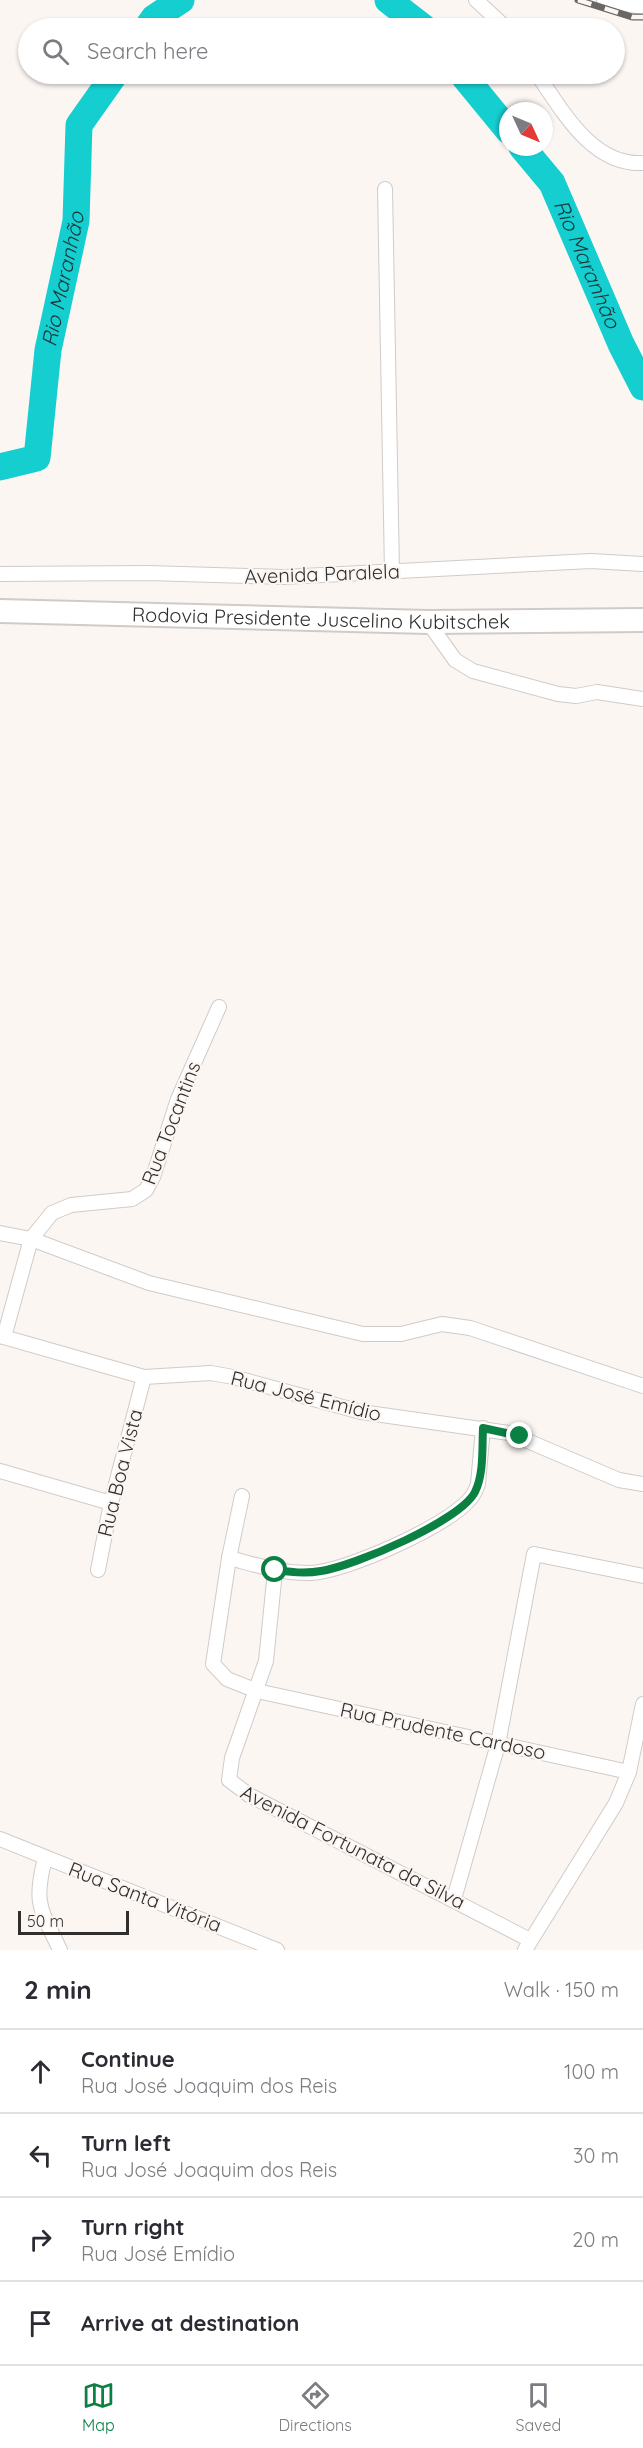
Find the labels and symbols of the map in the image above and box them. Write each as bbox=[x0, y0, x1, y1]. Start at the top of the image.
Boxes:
north arrow bbox=[499, 102, 553, 156]
water label: Rio Maranhão bbox=[549, 195, 627, 333]
water label: Rio Maranhão bbox=[35, 210, 88, 349]
street label: Avenida Paralela bbox=[244, 558, 400, 589]
street label: Rodovia Presidente Juscelino Kubitschek bbox=[132, 601, 510, 634]
street label: Rua Tocantins bbox=[136, 1058, 205, 1188]
street label: Rua José Emídio bbox=[228, 1365, 384, 1426]
street label: Rua Boa Vista bbox=[92, 1406, 147, 1539]
route end bbox=[506, 1422, 532, 1448]
route start bbox=[261, 1556, 287, 1582]
street label: Rua Prudente Cardoso bbox=[338, 1696, 548, 1765]
street label: Avenida Fortunata da Silva bbox=[237, 1779, 470, 1914]
street label: Rua Santa Vitória bbox=[65, 1856, 225, 1937]
scale bar bbox=[18, 1908, 129, 1936]

